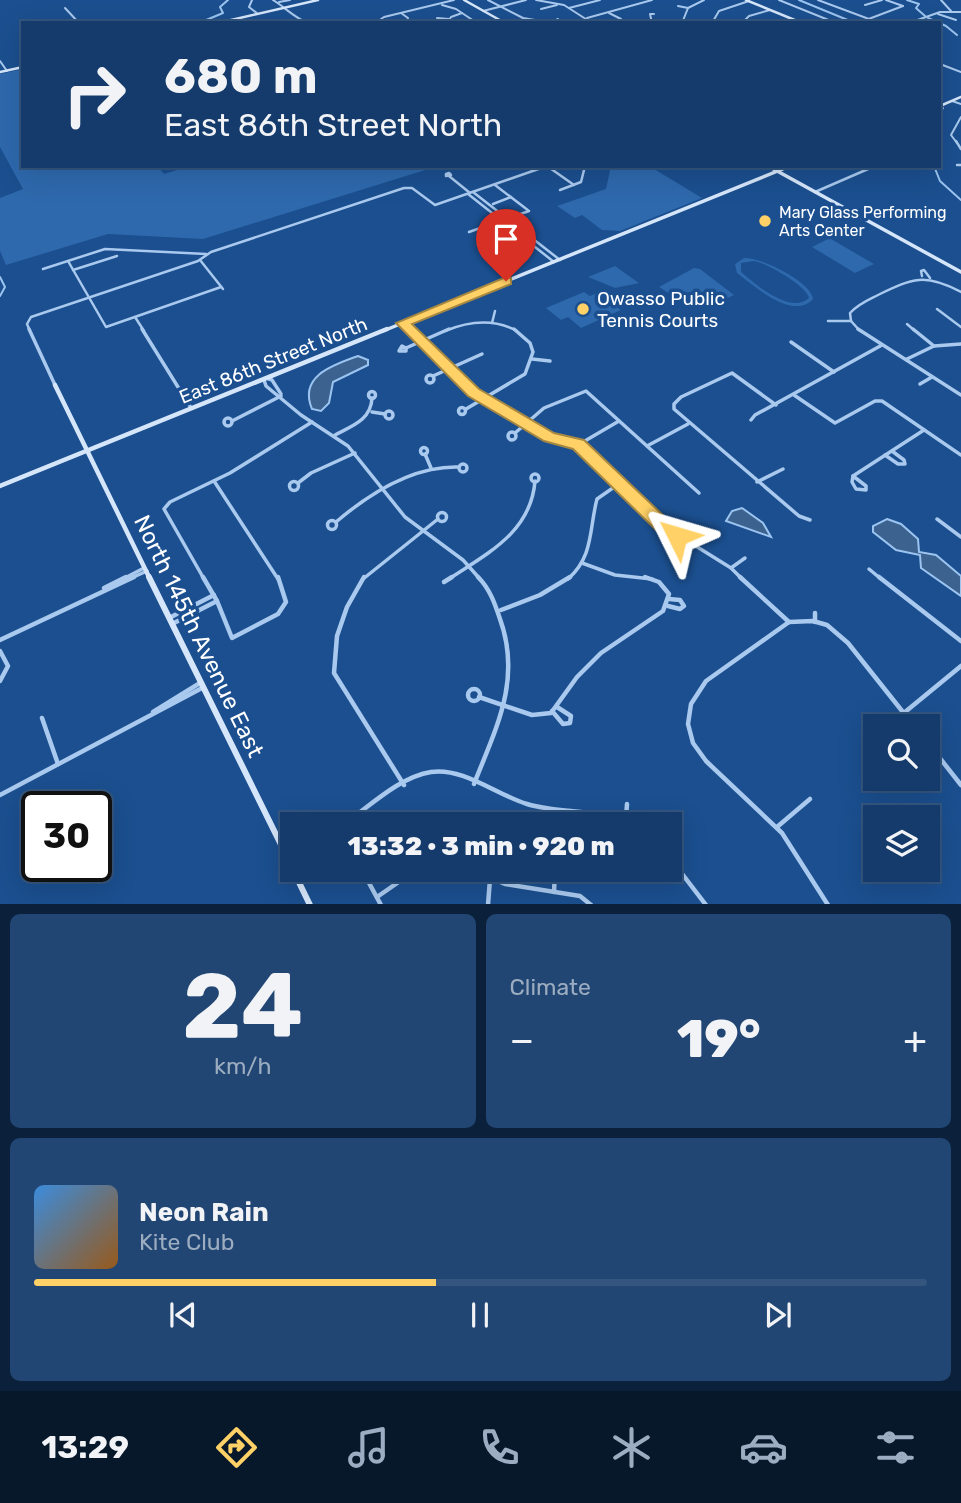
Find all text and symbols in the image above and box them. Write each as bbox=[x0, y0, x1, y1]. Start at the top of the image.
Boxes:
text: 680 m bbox=[164, 47, 318, 105]
icon: right bbox=[49, 49, 140, 140]
text: East 86th Street North bbox=[164, 106, 502, 144]
place label: Mary Glass Performing Arts Center bbox=[779, 203, 947, 240]
pin bbox=[476, 209, 536, 281]
marker: Mary Glass Performing Arts Center bbox=[757, 213, 773, 229]
icon: arrive bbox=[487, 220, 525, 258]
place label: Owasso Public Tennis Courts bbox=[597, 287, 725, 332]
marker: Owasso Public Tennis Courts bbox=[575, 301, 591, 317]
street label: East 86th Street North bbox=[176, 312, 371, 409]
position arrow bbox=[640, 499, 714, 573]
street label: North 145th Avenue East bbox=[128, 510, 270, 762]
map controls bbox=[863, 714, 940, 882]
button: search bbox=[863, 714, 940, 791]
speed limit sign: 30 bbox=[21, 791, 112, 882]
button: layers bbox=[863, 805, 940, 882]
text: 13:32 · 3 min · 920 m bbox=[347, 831, 615, 862]
text: 24 bbox=[182, 952, 303, 1060]
text: Climate bbox=[510, 973, 591, 1001]
text: 19° bbox=[677, 1008, 761, 1070]
text: − bbox=[510, 1017, 534, 1063]
text: + bbox=[903, 1017, 927, 1063]
text: km/h bbox=[214, 1052, 271, 1080]
text: Neon Rain bbox=[139, 1197, 269, 1228]
text: Kite Club bbox=[139, 1228, 234, 1256]
icon: previous bbox=[164, 1296, 202, 1334]
icon: pause bbox=[461, 1296, 499, 1334]
icon: next bbox=[759, 1296, 797, 1334]
icon: directions bbox=[212, 1423, 261, 1472]
icon: music bbox=[344, 1423, 393, 1472]
icon: phone bbox=[475, 1423, 524, 1472]
icon: climate bbox=[607, 1423, 656, 1472]
icon: car bbox=[739, 1423, 788, 1472]
icon: filters bbox=[871, 1423, 920, 1472]
text: 13:29 bbox=[41, 1428, 129, 1466]

